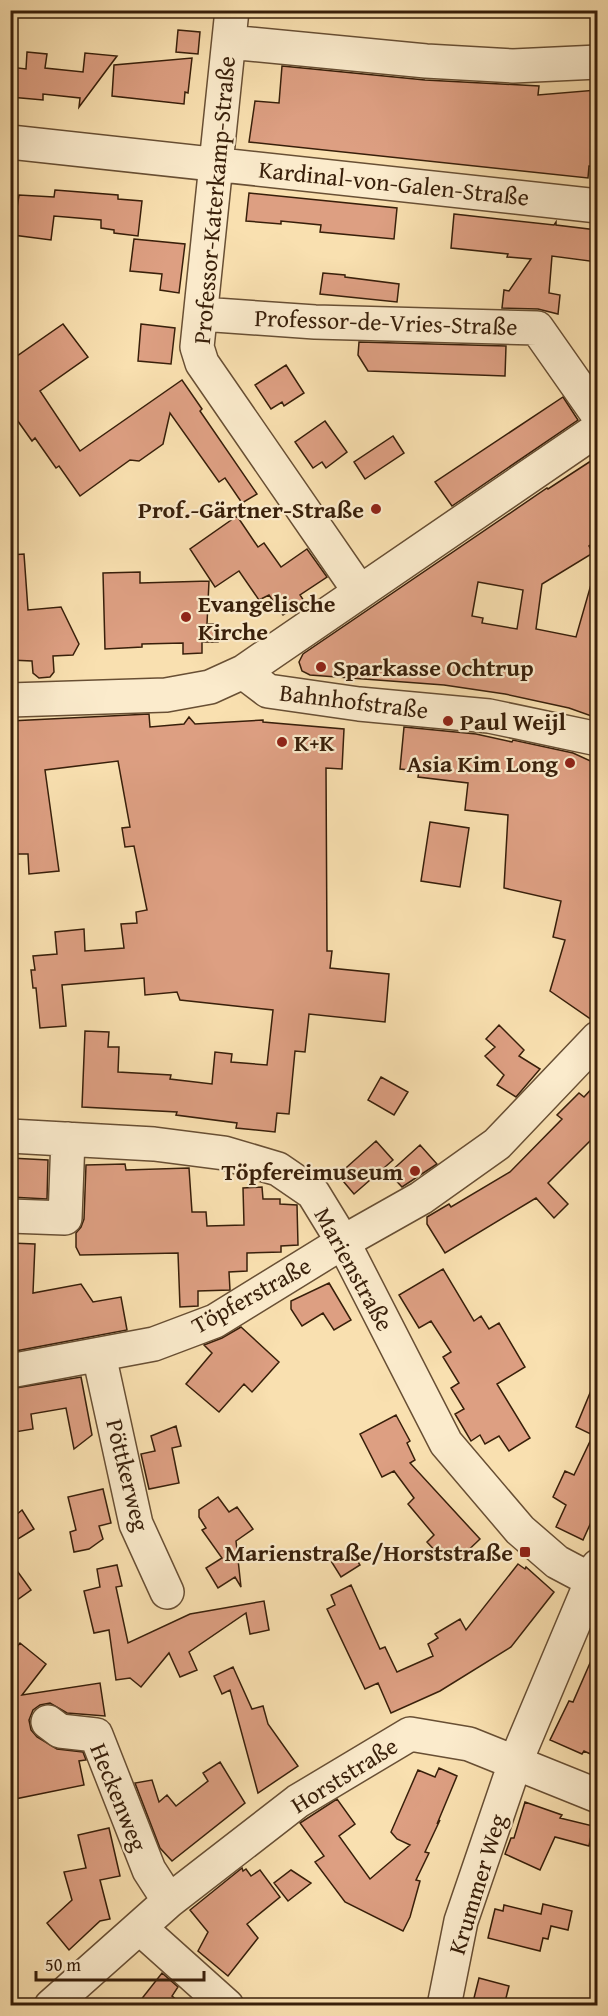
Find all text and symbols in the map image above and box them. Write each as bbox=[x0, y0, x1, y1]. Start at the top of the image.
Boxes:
street label: Professor-Katerkamp-Straße bbox=[184, 54, 244, 346]
street label: Kardinal-von-Galen-Straße bbox=[257, 151, 531, 215]
street label: Professor-de-Vries-Straße bbox=[254, 300, 518, 344]
place label: Prof.-Gärtner-Straße bbox=[138, 492, 364, 527]
marker: Prof.-Gärtner-Straße bbox=[369, 502, 383, 516]
place label: Evangelische Kirche bbox=[198, 586, 336, 649]
marker: Evangelische Kirche bbox=[179, 610, 193, 624]
place label: Sparkasse Ochtrup bbox=[333, 650, 534, 685]
marker: Sparkasse Ochtrup bbox=[314, 660, 328, 674]
street label: Bahnhofstraße bbox=[278, 675, 430, 727]
place label: Paul Weijl bbox=[460, 704, 567, 739]
marker: Paul Weijl bbox=[441, 714, 455, 728]
place label: K+K bbox=[294, 725, 335, 760]
marker: K+K bbox=[275, 735, 289, 749]
place label: Asia Kim Long bbox=[407, 746, 558, 781]
marker: Asia Kim Long bbox=[563, 756, 577, 770]
place label: Töpfereimuseum bbox=[222, 1154, 403, 1189]
marker: Töpfereimuseum bbox=[408, 1164, 422, 1178]
street label: Marienstraße bbox=[306, 1201, 402, 1337]
street label: Töpferstraße bbox=[185, 1248, 317, 1342]
street label: Pöttkerweg bbox=[97, 1415, 159, 1535]
place label: Marienstraße/Horststraße bbox=[225, 1535, 513, 1570]
marker: Marienstraße/Horststraße bbox=[518, 1545, 532, 1559]
street label: Horststraße bbox=[284, 1728, 404, 1822]
street label: Heckenweg bbox=[81, 1738, 157, 1856]
street label: Krummer Weg bbox=[439, 1809, 515, 1959]
scale bar bbox=[36, 1944, 204, 1982]
text: 50 m bbox=[45, 1951, 81, 1978]

